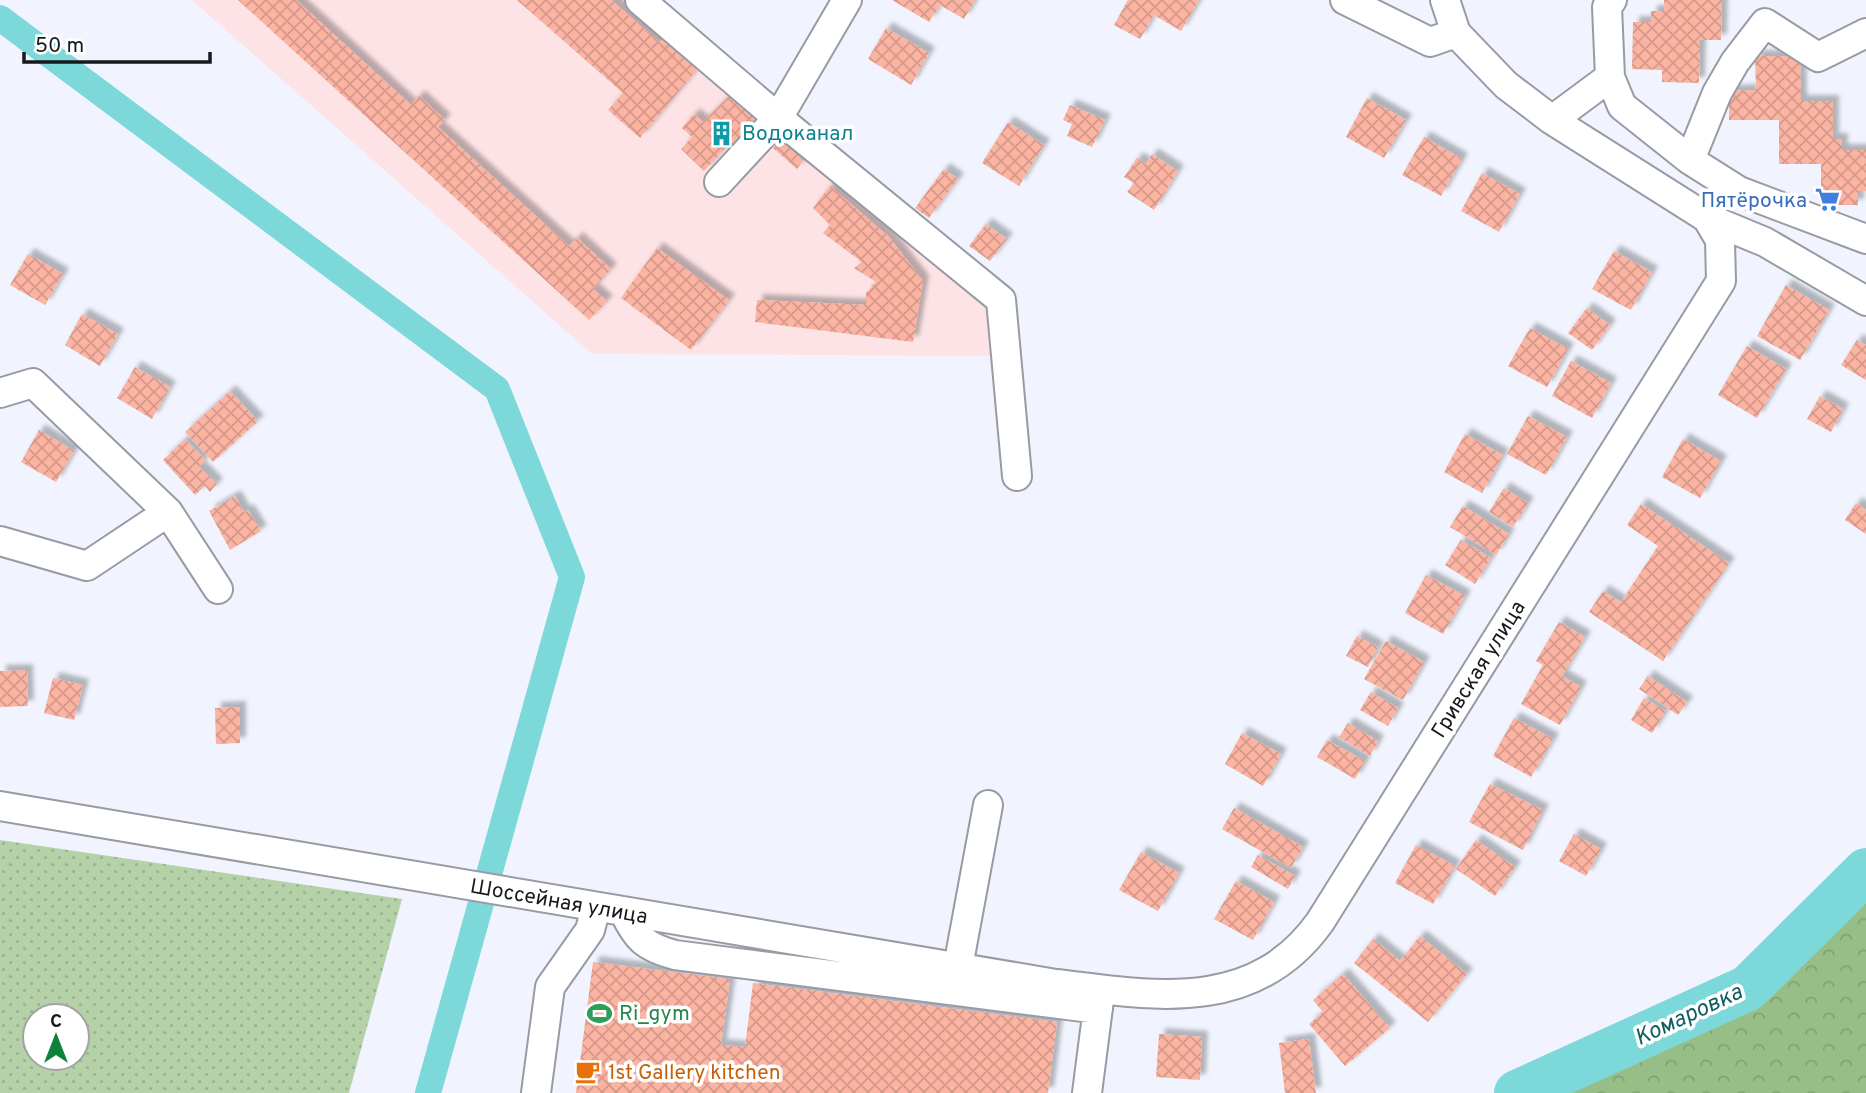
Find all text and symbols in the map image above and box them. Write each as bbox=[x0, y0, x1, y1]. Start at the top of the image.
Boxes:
scale bar bbox=[24, 21, 210, 65]
text: 50 m bbox=[35, 33, 84, 60]
building icon: Водоканал bbox=[708, 119, 736, 147]
place label: Водоканал bbox=[742, 121, 853, 148]
supermarket icon: Пятёрочка bbox=[1813, 186, 1841, 214]
place label: Пятёрочка bbox=[1701, 188, 1807, 215]
street label: Гривская улица bbox=[1426, 596, 1532, 744]
street label: Шоссейная улица bbox=[468, 874, 650, 931]
water label: Комаровка bbox=[1631, 979, 1748, 1054]
sports icon: Ri_gym bbox=[585, 999, 613, 1027]
place label: Ri_gym bbox=[619, 1001, 690, 1028]
north arrow bbox=[21, 1002, 91, 1072]
text: С bbox=[50, 1010, 62, 1034]
cafe icon: 1st Gallery kitchen bbox=[574, 1058, 602, 1086]
place label: 1st Gallery kitchen bbox=[608, 1060, 781, 1087]

